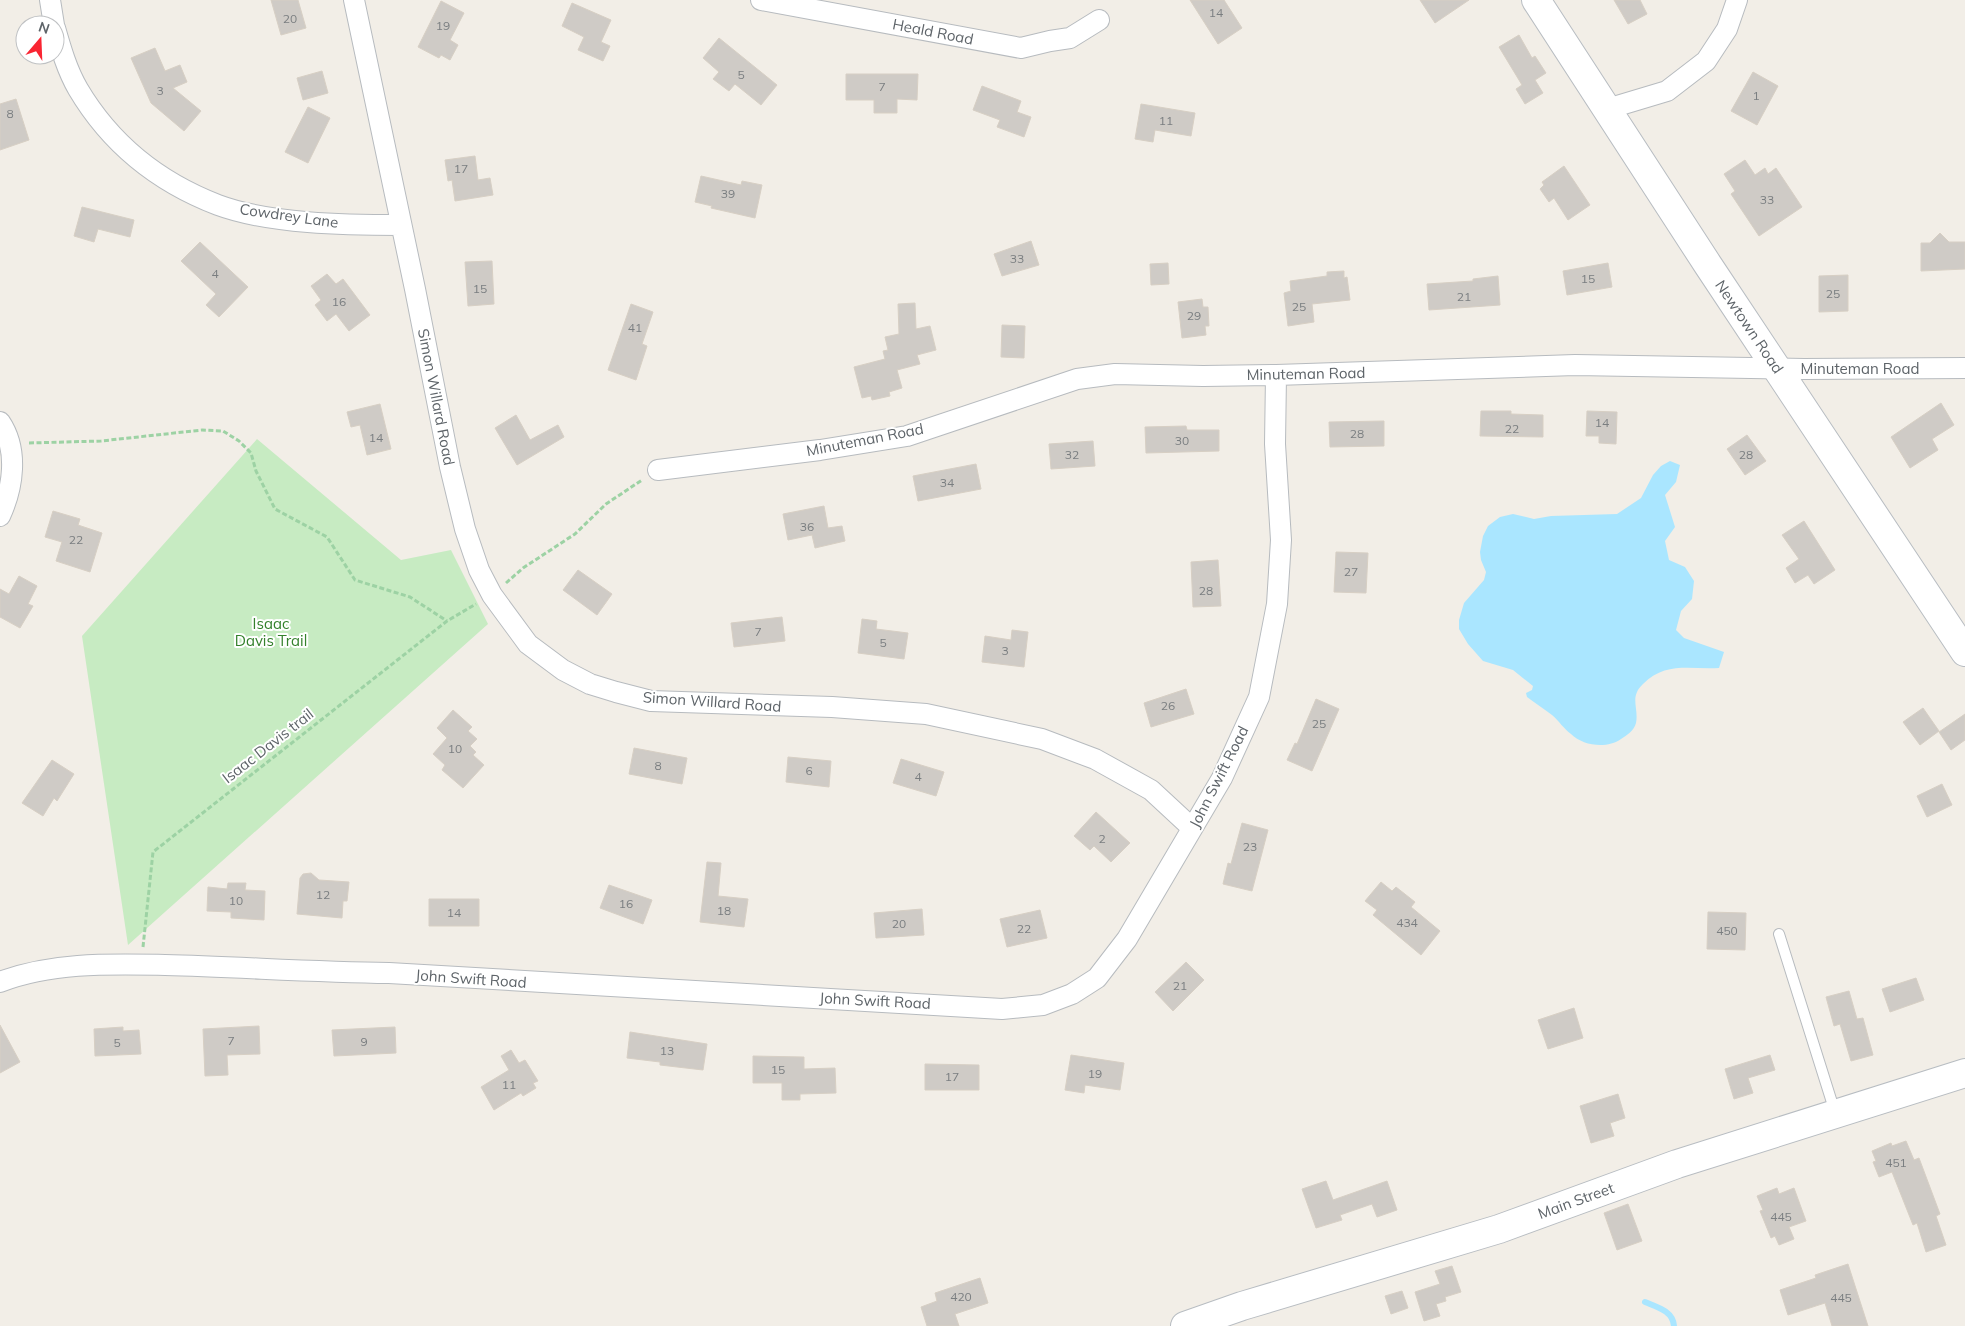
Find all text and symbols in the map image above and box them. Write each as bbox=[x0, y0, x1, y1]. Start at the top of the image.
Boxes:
house number: 14 bbox=[1209, 5, 1223, 20]
house number: 20 bbox=[283, 11, 297, 26]
street label: Heald Road bbox=[891, 14, 975, 49]
north arrow bbox=[15, 15, 65, 65]
text: N bbox=[36, 17, 52, 38]
house number: 19 bbox=[436, 18, 450, 33]
house number: 5 bbox=[737, 67, 745, 82]
house number: 7 bbox=[878, 79, 886, 94]
house number: 3 bbox=[156, 83, 164, 98]
house number: 1 bbox=[1752, 88, 1760, 103]
house number: 8 bbox=[6, 106, 14, 121]
house number: 11 bbox=[1159, 113, 1173, 128]
house number: 17 bbox=[454, 161, 468, 176]
house number: 39 bbox=[721, 186, 735, 201]
house number: 33 bbox=[1760, 192, 1774, 207]
street label: Cowdrey Lane bbox=[238, 199, 340, 232]
house number: 33 bbox=[1010, 251, 1024, 266]
house number: 4 bbox=[211, 266, 219, 281]
house number: 15 bbox=[1581, 271, 1595, 286]
street label: Newtown Road bbox=[1711, 276, 1788, 377]
house number: 15 bbox=[473, 281, 487, 296]
house number: 25 bbox=[1826, 286, 1840, 301]
house number: 21 bbox=[1457, 289, 1471, 304]
house number: 16 bbox=[332, 294, 346, 309]
house number: 25 bbox=[1292, 299, 1306, 314]
house number: 29 bbox=[1187, 308, 1201, 323]
house number: 41 bbox=[628, 320, 642, 335]
street label: Simon Willard Road bbox=[414, 327, 459, 467]
street label: Minuteman Road bbox=[1801, 359, 1919, 378]
street label: Minuteman Road bbox=[1246, 363, 1366, 384]
house number: 14 bbox=[1595, 415, 1609, 430]
street label: Minuteman Road bbox=[805, 419, 925, 460]
house number: 22 bbox=[1505, 421, 1519, 436]
house number: 28 bbox=[1350, 426, 1364, 441]
house number: 14 bbox=[369, 430, 383, 445]
house number: 30 bbox=[1175, 433, 1189, 448]
house number: 32 bbox=[1065, 447, 1079, 462]
house number: 28 bbox=[1739, 447, 1753, 462]
house number: 34 bbox=[940, 475, 954, 490]
house number: 36 bbox=[800, 519, 814, 534]
house number: 22 bbox=[69, 532, 83, 547]
house number: 27 bbox=[1344, 564, 1358, 579]
house number: 28 bbox=[1199, 583, 1213, 598]
park label: Isaac Davis Trail bbox=[235, 614, 307, 650]
house number: 7 bbox=[754, 624, 762, 639]
house number: 5 bbox=[879, 635, 887, 650]
house number: 3 bbox=[1001, 643, 1009, 658]
street label: Simon Willard Road bbox=[642, 687, 782, 716]
house number: 26 bbox=[1161, 698, 1175, 713]
street label: Isaac Davis trail bbox=[218, 704, 317, 787]
house number: 25 bbox=[1312, 716, 1326, 731]
street label: John Swift Road bbox=[1185, 723, 1252, 831]
house number: 10 bbox=[448, 741, 462, 756]
house number: 8 bbox=[654, 758, 662, 773]
house number: 6 bbox=[805, 763, 813, 778]
house number: 4 bbox=[914, 769, 922, 784]
house number: 2 bbox=[1098, 831, 1106, 846]
house number: 23 bbox=[1243, 839, 1257, 854]
house number: 12 bbox=[316, 887, 330, 902]
house number: 10 bbox=[229, 893, 243, 908]
house number: 16 bbox=[619, 896, 633, 911]
house number: 18 bbox=[717, 903, 731, 918]
house number: 14 bbox=[447, 905, 461, 920]
house number: 434 bbox=[1396, 915, 1418, 930]
house number: 20 bbox=[892, 916, 906, 931]
house number: 22 bbox=[1017, 921, 1031, 936]
house number: 450 bbox=[1716, 923, 1738, 938]
street label: John Swift Road bbox=[415, 965, 527, 992]
house number: 21 bbox=[1173, 978, 1187, 993]
street label: John Swift Road bbox=[819, 988, 931, 1013]
house number: 7 bbox=[227, 1033, 235, 1048]
house number: 9 bbox=[360, 1034, 368, 1049]
house number: 5 bbox=[113, 1035, 121, 1050]
house number: 13 bbox=[660, 1043, 674, 1058]
house number: 15 bbox=[771, 1062, 785, 1077]
house number: 19 bbox=[1088, 1066, 1102, 1081]
house number: 17 bbox=[945, 1069, 959, 1084]
house number: 11 bbox=[502, 1077, 516, 1092]
house number: 451 bbox=[1885, 1155, 1907, 1170]
street label: Main Street bbox=[1535, 1178, 1616, 1223]
house number: 445 bbox=[1770, 1209, 1792, 1224]
house number: 420 bbox=[950, 1289, 972, 1304]
house number: 445 bbox=[1830, 1290, 1852, 1305]

